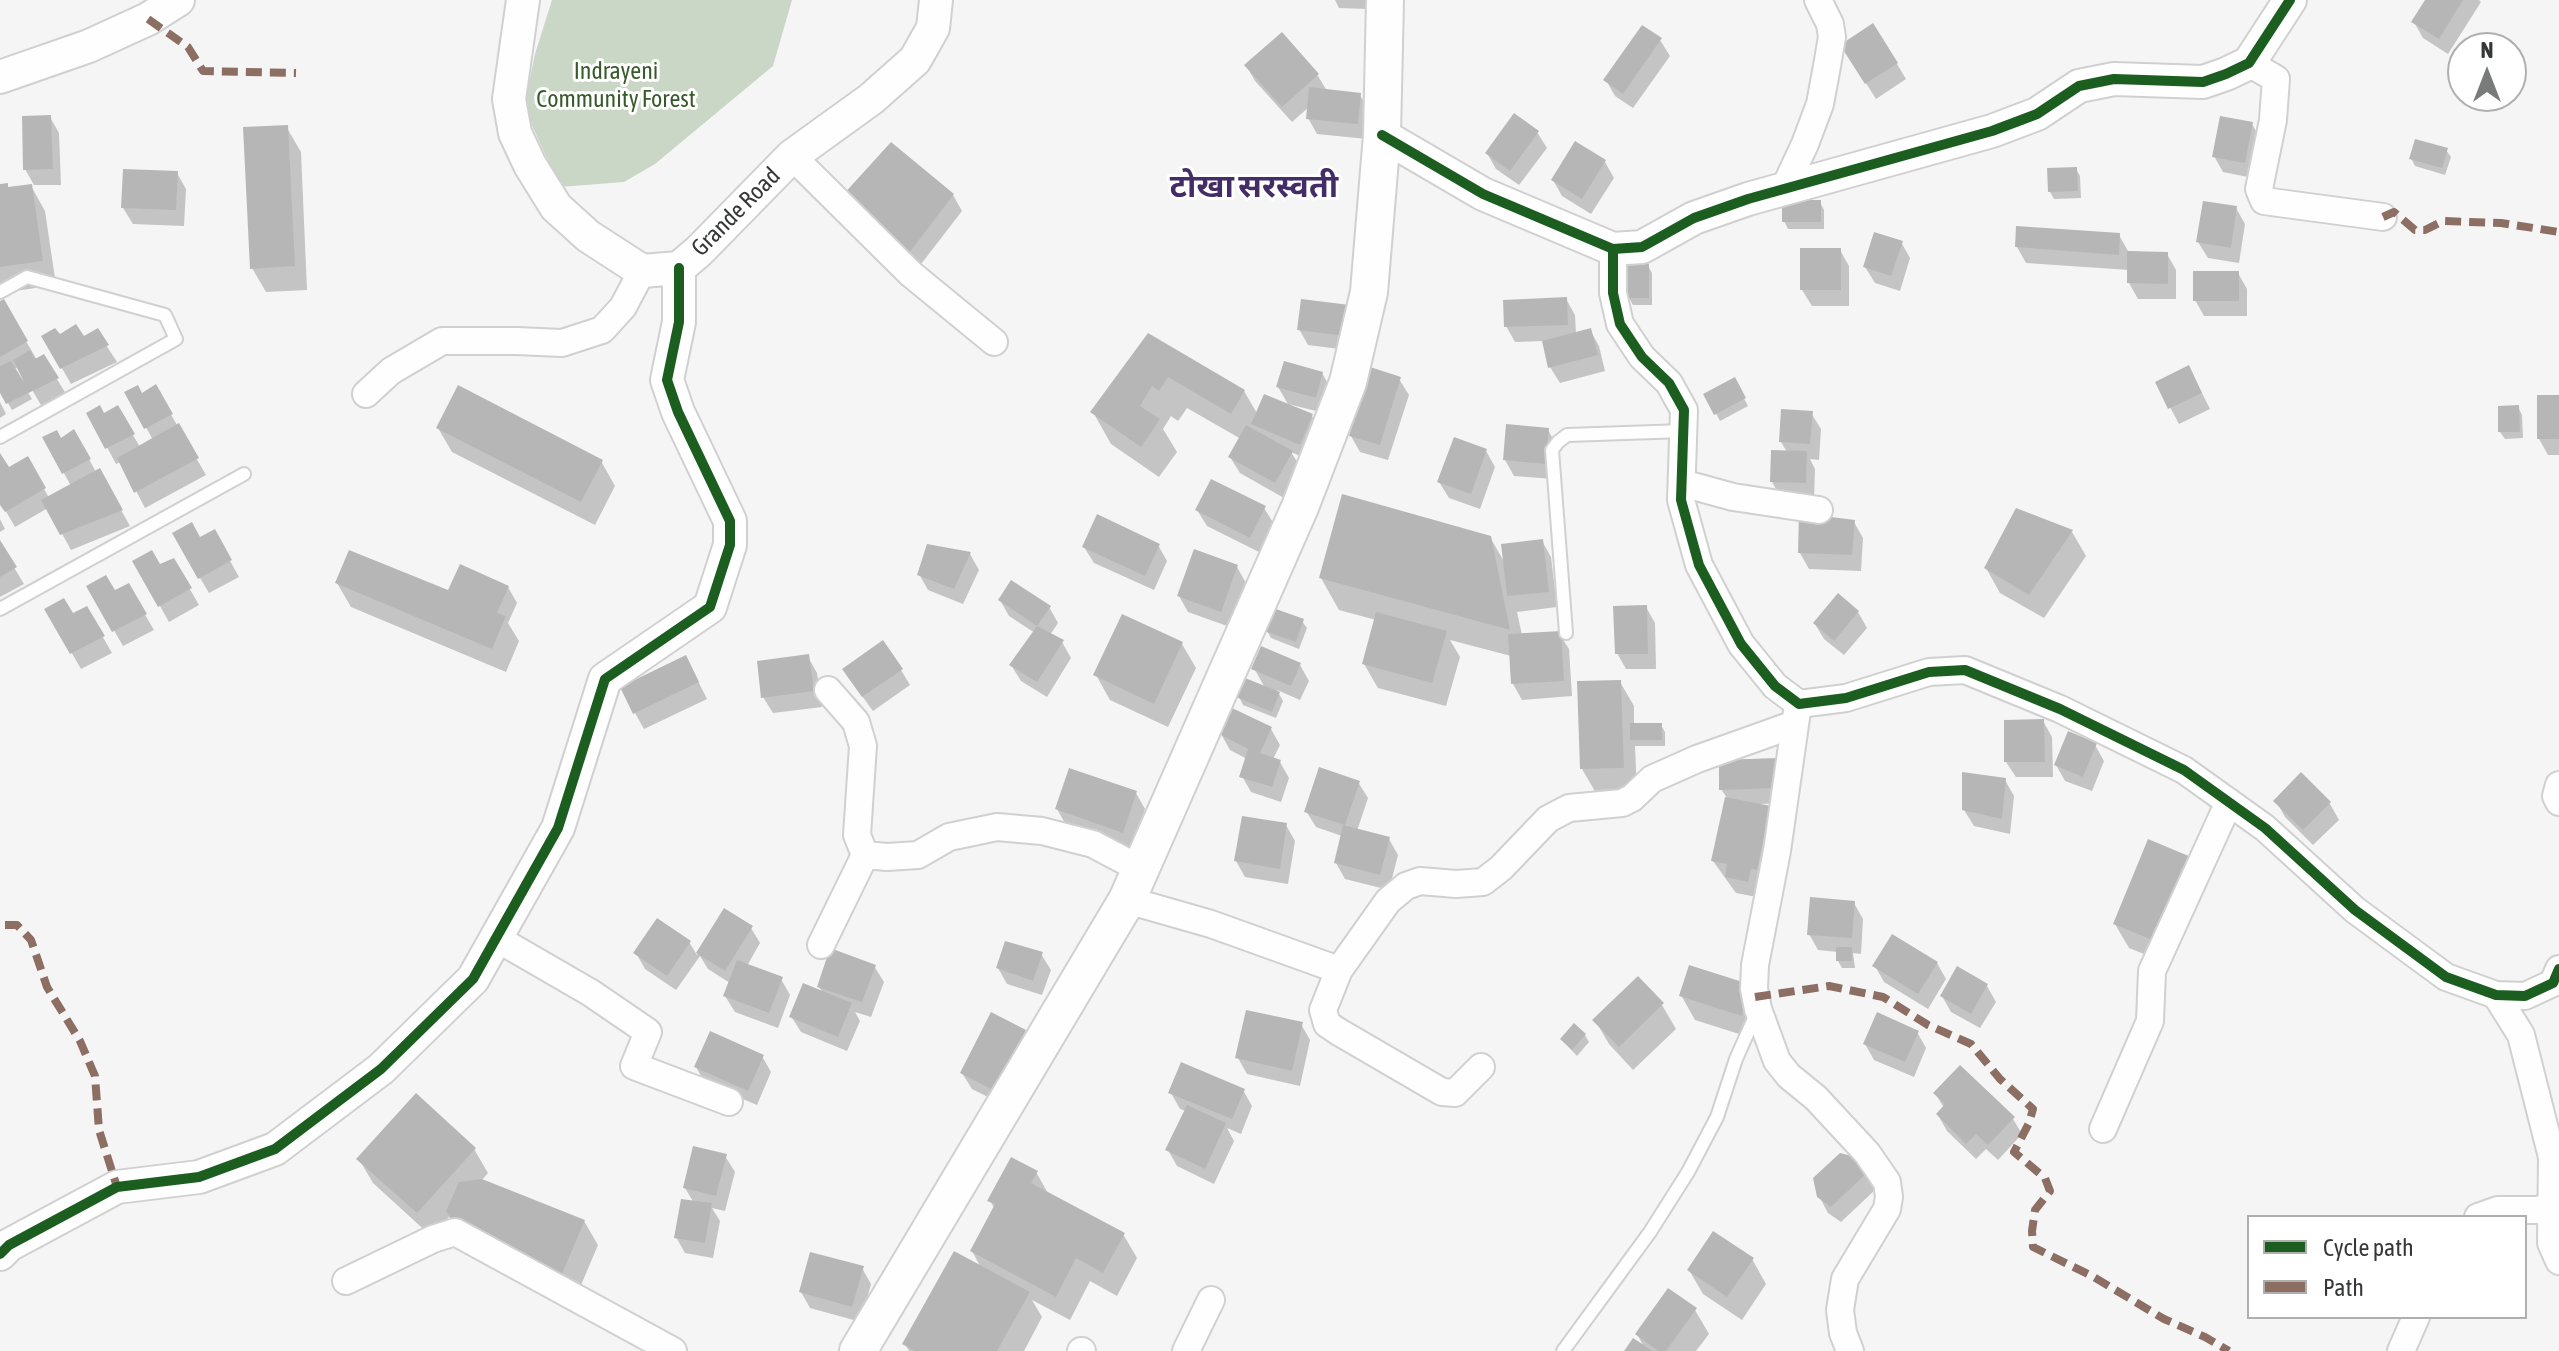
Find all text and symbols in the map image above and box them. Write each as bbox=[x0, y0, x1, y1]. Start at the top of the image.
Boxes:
north arrow bbox=[2447, 32, 2527, 112]
text: N bbox=[2481, 37, 2493, 63]
park label: Indrayeni Community Forest bbox=[536, 57, 696, 113]
street label: Grande Road bbox=[686, 162, 786, 262]
district label: टोखा सरस्वती bbox=[1170, 168, 1338, 206]
legend bbox=[2247, 1215, 2527, 1319]
text: Cycle path bbox=[2323, 1234, 2414, 1261]
text: Path bbox=[2323, 1274, 2364, 1301]

